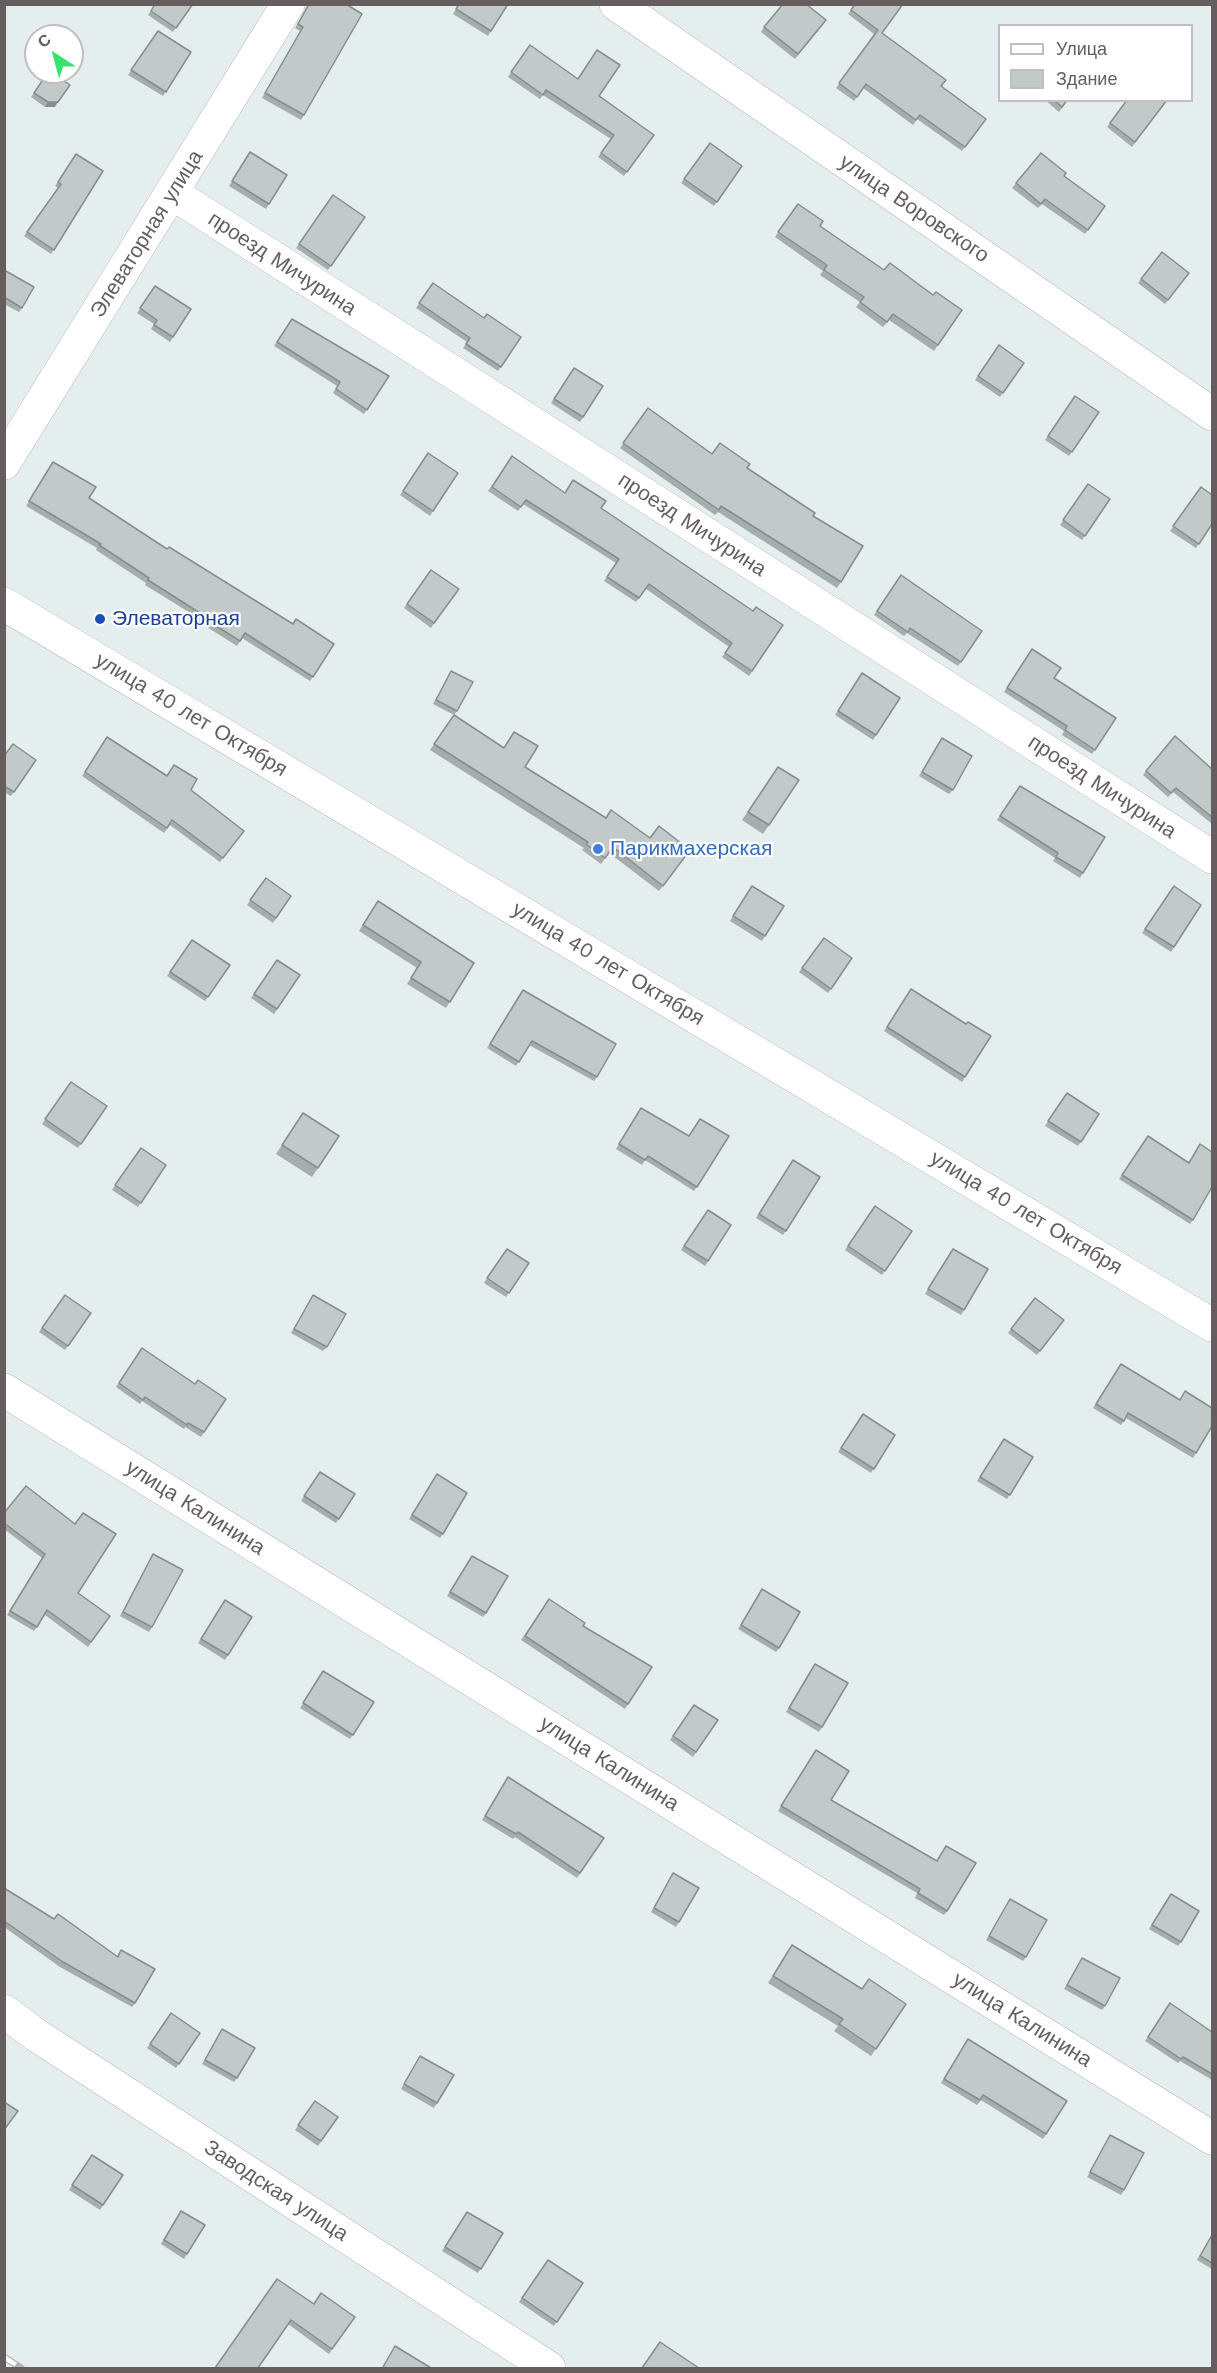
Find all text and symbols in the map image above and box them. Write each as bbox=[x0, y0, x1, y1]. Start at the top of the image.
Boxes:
north arrow bbox=[24, 24, 84, 84]
legend bbox=[998, 24, 1193, 102]
text: С bbox=[34, 30, 55, 52]
text: Улица bbox=[1056, 38, 1107, 59]
text: Здание bbox=[1056, 68, 1117, 89]
street label: Элеваторная улица bbox=[85, 146, 209, 322]
street label: улица Воровского bbox=[834, 150, 994, 268]
street label: проезд Мичурина bbox=[203, 207, 361, 321]
street label: проезд Мичурина bbox=[613, 468, 771, 582]
place label: Элеваторная bbox=[112, 606, 240, 632]
marker: Элеваторная bbox=[93, 612, 107, 626]
street label: улица 40 лет Октября bbox=[90, 648, 292, 782]
street label: проезд Мичурина bbox=[1023, 730, 1181, 844]
place label: Парикмахерская bbox=[610, 836, 772, 862]
marker: Парикмахерская bbox=[591, 842, 605, 856]
street label: улица 40 лет Октября bbox=[507, 897, 709, 1031]
street label: улица 40 лет Октября bbox=[925, 1146, 1127, 1280]
street label: улица Калинина bbox=[121, 1455, 269, 1561]
street label: улица Калинина bbox=[535, 1711, 683, 1817]
street label: улица Калинина bbox=[948, 1967, 1096, 2073]
street label: Заводская улица bbox=[199, 2135, 353, 2247]

